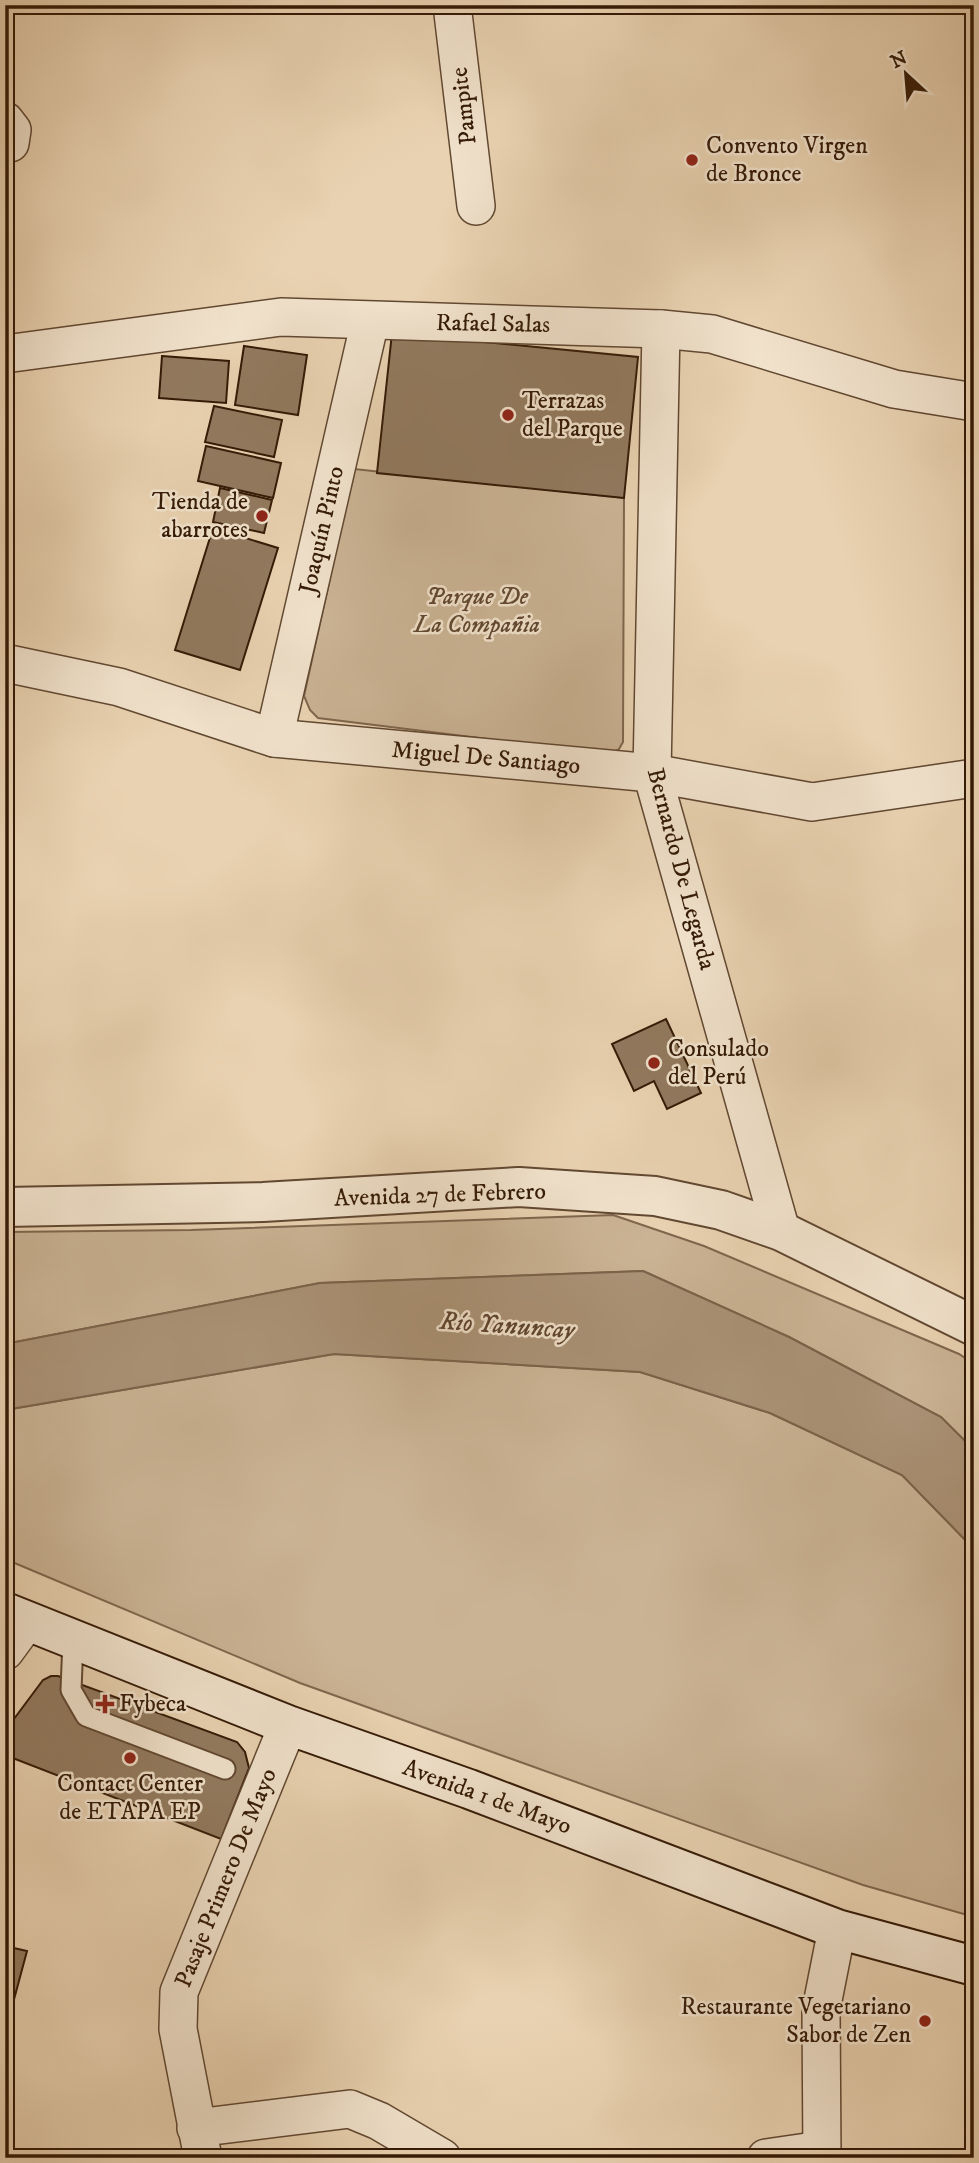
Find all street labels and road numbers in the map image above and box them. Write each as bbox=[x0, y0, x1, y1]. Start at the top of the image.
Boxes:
street label: Pampite bbox=[444, 65, 484, 147]
street label: Rafael Salas bbox=[436, 308, 550, 340]
street label: Joaquín Pinto bbox=[292, 463, 351, 599]
street label: Miguel De Santiago bbox=[390, 735, 582, 781]
street label: Bernardo De Legarda bbox=[640, 765, 723, 974]
street label: Avenida 27 de Febrero bbox=[334, 1176, 546, 1214]
street label: Avenida 1 de Mayo bbox=[399, 1753, 575, 1841]
street label: Pasaje Primero De Mayo bbox=[168, 1764, 284, 1992]

